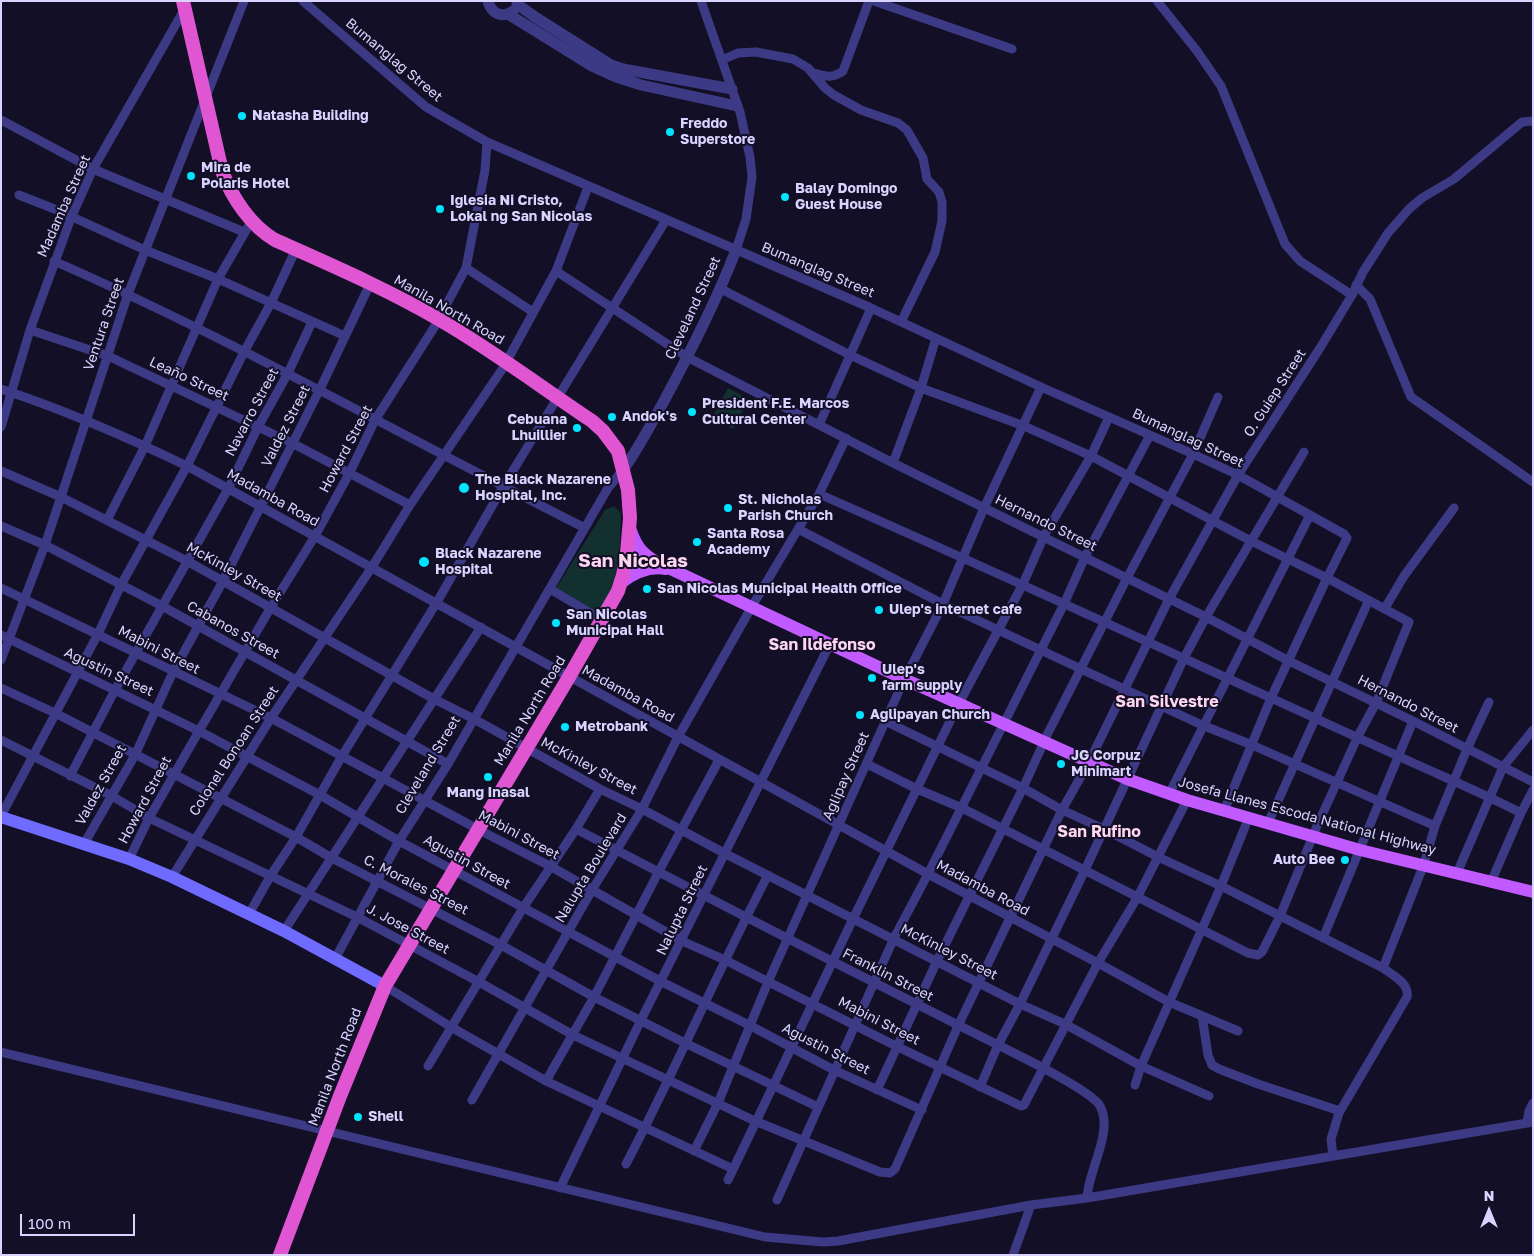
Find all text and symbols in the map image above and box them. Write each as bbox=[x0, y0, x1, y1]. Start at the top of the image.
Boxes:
street label: Bumanglag Street bbox=[342, 15, 446, 105]
place label: Natasha Building bbox=[252, 108, 369, 124]
marker: Natasha Building bbox=[236, 110, 248, 122]
place label: Freddo Superstore bbox=[680, 116, 755, 148]
marker: Freddo Superstore bbox=[664, 126, 676, 138]
street label: Madamba Street bbox=[34, 152, 94, 260]
place label: Mira de Polaris Hotel bbox=[201, 160, 290, 192]
marker: Mira de Polaris Hotel bbox=[185, 170, 197, 182]
place label: Balay Domingo Guest House bbox=[795, 181, 897, 213]
marker: Balay Domingo Guest House bbox=[779, 191, 791, 203]
place label: Iglesia Ni Cristo, Lokal ng San Nicolas bbox=[450, 193, 592, 226]
marker: Iglesia Ni Cristo, Lokal ng San Nicolas bbox=[434, 203, 446, 215]
street label: Bumanglag Street bbox=[759, 239, 877, 301]
street label: Cleveland Street bbox=[662, 254, 724, 362]
street label: Manila North Road bbox=[391, 271, 507, 349]
street label: Ventura Street bbox=[80, 275, 128, 373]
street label: O. Guiep Street bbox=[1240, 346, 1310, 440]
street label: Leaño Street bbox=[147, 353, 231, 405]
street label: Navarro Street bbox=[222, 365, 282, 459]
street label: Valdez Street bbox=[258, 382, 314, 470]
place label: President F.E. Marcos Cultural Center bbox=[702, 396, 849, 428]
street label: Howard Street bbox=[316, 402, 376, 496]
street label: Bumanglag Street bbox=[1129, 405, 1247, 471]
marker: President F.E. Marcos Cultural Center bbox=[686, 406, 698, 418]
place label: Andok's bbox=[622, 409, 677, 425]
marker: Andok's bbox=[606, 411, 618, 423]
place label: Cebuana Lhuillier bbox=[507, 412, 567, 444]
marker: Cebuana Lhuillier bbox=[571, 422, 583, 434]
street label: Madamba Road bbox=[224, 466, 322, 530]
place label: The Black Nazarene Hospital, Inc. bbox=[475, 472, 611, 504]
marker: The Black Nazarene Hospital, Inc. bbox=[457, 481, 471, 495]
street label: Hernando Street bbox=[992, 491, 1100, 555]
place label: St. Nicholas Parish Church bbox=[738, 492, 833, 524]
marker: St. Nicholas Parish Church bbox=[722, 502, 734, 514]
place label: Santa Rosa Academy bbox=[707, 526, 784, 558]
marker: Santa Rosa Academy bbox=[691, 536, 703, 548]
street label: McKinley Street bbox=[183, 539, 285, 605]
place label: Black Nazarene Hospital bbox=[435, 546, 542, 578]
district label: San Nicolas bbox=[578, 550, 688, 572]
marker: Black Nazarene Hospital bbox=[417, 555, 431, 569]
place label: San Nicolas Municipal Health Office bbox=[657, 581, 902, 597]
marker: San Nicolas Municipal Health Office bbox=[641, 583, 653, 595]
street label: Cabanos Street bbox=[184, 598, 282, 662]
place label: Ulep's internet cafe bbox=[889, 602, 1022, 618]
marker: Ulep's internet cafe bbox=[873, 604, 885, 616]
place label: San Nicolas Municipal Hall bbox=[566, 607, 664, 640]
marker: San Nicolas Municipal Hall bbox=[550, 617, 562, 629]
street label: Mabini Street bbox=[115, 622, 203, 678]
district label: San Ildefonso bbox=[768, 635, 876, 655]
street label: Agustin Street bbox=[62, 644, 156, 700]
street label: Manila North Road bbox=[491, 653, 569, 769]
street label: Madamba Road bbox=[579, 662, 677, 726]
place label: Ulep's farm supply bbox=[882, 662, 962, 694]
street label: Hernando Street bbox=[1355, 671, 1461, 737]
marker: Ulep's farm supply bbox=[866, 672, 878, 684]
street label: Colonel Bonoan Street bbox=[186, 683, 282, 819]
district label: San Silvestre bbox=[1115, 692, 1219, 712]
place label: Aglipayan Church bbox=[870, 707, 990, 723]
marker: Aglipayan Church bbox=[854, 709, 866, 721]
street label: Cleveland Street bbox=[392, 713, 464, 817]
place label: Metrobank bbox=[575, 719, 648, 735]
marker: Metrobank bbox=[559, 721, 571, 733]
street label: Aglipay Street bbox=[819, 729, 873, 823]
street label: McKinley Street bbox=[538, 734, 640, 798]
street label: Valdez Street bbox=[72, 742, 130, 828]
place label: JG Corpuz Minimart bbox=[1071, 748, 1141, 780]
street label: Howard Street bbox=[115, 753, 175, 847]
marker: JG Corpuz Minimart bbox=[1055, 758, 1067, 770]
marker: Mang Inasal bbox=[482, 771, 494, 783]
street label: Josefa Llanes Escoda National Highway bbox=[1176, 773, 1438, 859]
place label: Mang Inasal bbox=[446, 785, 530, 801]
street label: Mabini Street bbox=[475, 807, 563, 863]
street label: Nalupta Boulevard bbox=[552, 810, 630, 926]
district label: San Rufino bbox=[1057, 822, 1141, 842]
street label: Agustin Street bbox=[421, 831, 513, 893]
street label: C. Morales Street bbox=[361, 851, 471, 919]
place label: Auto Bee bbox=[1273, 852, 1335, 868]
marker: Auto Bee bbox=[1339, 854, 1351, 866]
street label: Madamba Road bbox=[934, 856, 1032, 920]
street label: Nalupta Street bbox=[653, 862, 711, 958]
street label: J. Jose Street bbox=[364, 900, 452, 958]
street label: McKinley Street bbox=[898, 920, 1000, 984]
street label: Franklin Street bbox=[840, 945, 936, 1005]
street label: Mabini Street bbox=[835, 993, 923, 1049]
street label: Manila North Road bbox=[305, 1006, 365, 1128]
street label: Agustin Street bbox=[779, 1020, 873, 1078]
place label: Shell bbox=[368, 1109, 403, 1125]
marker: Shell bbox=[352, 1111, 364, 1123]
north arrow bbox=[1464, 1186, 1514, 1236]
text: N bbox=[1484, 1187, 1494, 1204]
scale bar bbox=[22, 1204, 138, 1236]
text: 100 m bbox=[28, 1214, 71, 1232]

